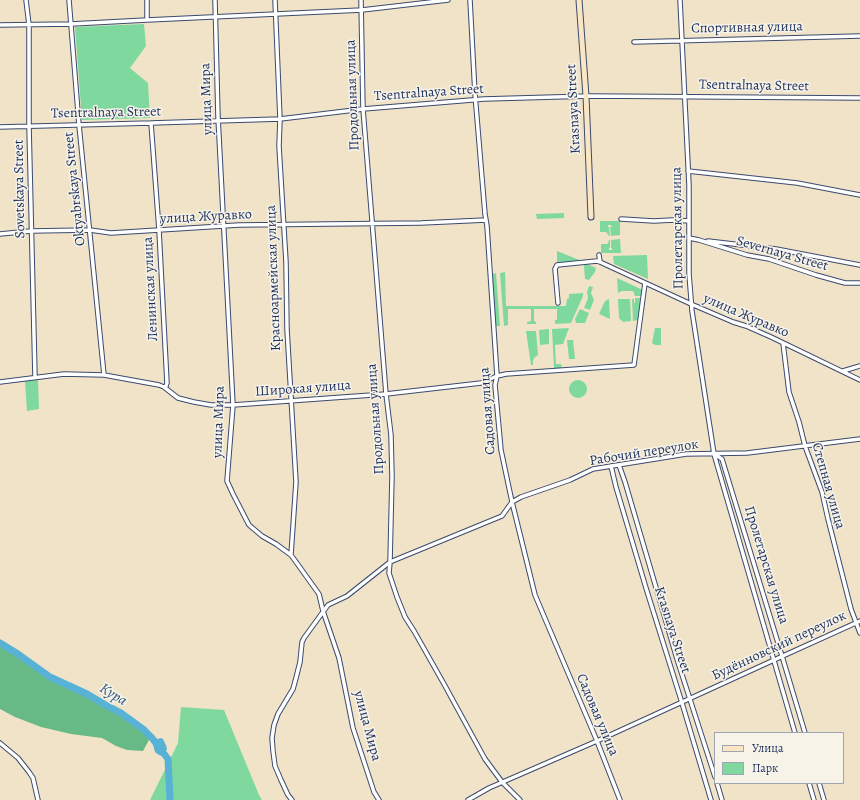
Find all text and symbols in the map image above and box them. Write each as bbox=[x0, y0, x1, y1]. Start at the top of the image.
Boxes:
street label: Спортивная улица bbox=[691, 19, 803, 37]
street label: Продольная улица bbox=[343, 39, 363, 151]
street label: улица Мира bbox=[197, 63, 217, 135]
street label: Krasnaya Street bbox=[563, 64, 585, 154]
street label: Tsentralnaya Street bbox=[699, 77, 809, 95]
street label: Tsentralnaya Street bbox=[373, 81, 485, 105]
street label: Tsentralnaya Street bbox=[51, 104, 161, 122]
street label: Oktyabrskaya Street bbox=[61, 131, 89, 247]
street label: Sovetskaya Street bbox=[11, 139, 29, 239]
street label: Пролетарская улица bbox=[669, 167, 687, 289]
street label: Красноармейская улица bbox=[263, 205, 285, 351]
street label: улица Журавко bbox=[160, 206, 252, 228]
street label: Severnaya Street bbox=[734, 233, 830, 275]
street label: Ленинская улица bbox=[140, 236, 162, 342]
street label: улица Журавко bbox=[700, 290, 792, 342]
street label: Продольная улица bbox=[364, 363, 388, 475]
street label: Садовая улица bbox=[477, 367, 499, 455]
street label: Широкая улица bbox=[254, 377, 352, 401]
street label: улица Мира bbox=[209, 386, 229, 458]
street label: Рабочий переулок bbox=[588, 436, 700, 470]
street label: Степная улица bbox=[808, 441, 848, 531]
street label: Пролетарская улица bbox=[740, 504, 792, 626]
street label: Krasnaya Street bbox=[650, 585, 694, 675]
street label: Будённовский переулок bbox=[709, 607, 849, 685]
street label: Садовая улица bbox=[572, 671, 622, 759]
water label: Кура bbox=[96, 680, 130, 710]
street label: улица Мира bbox=[350, 689, 384, 763]
legend bbox=[714, 732, 844, 784]
text: Улица bbox=[752, 740, 783, 756]
text: Парк bbox=[752, 760, 778, 776]

